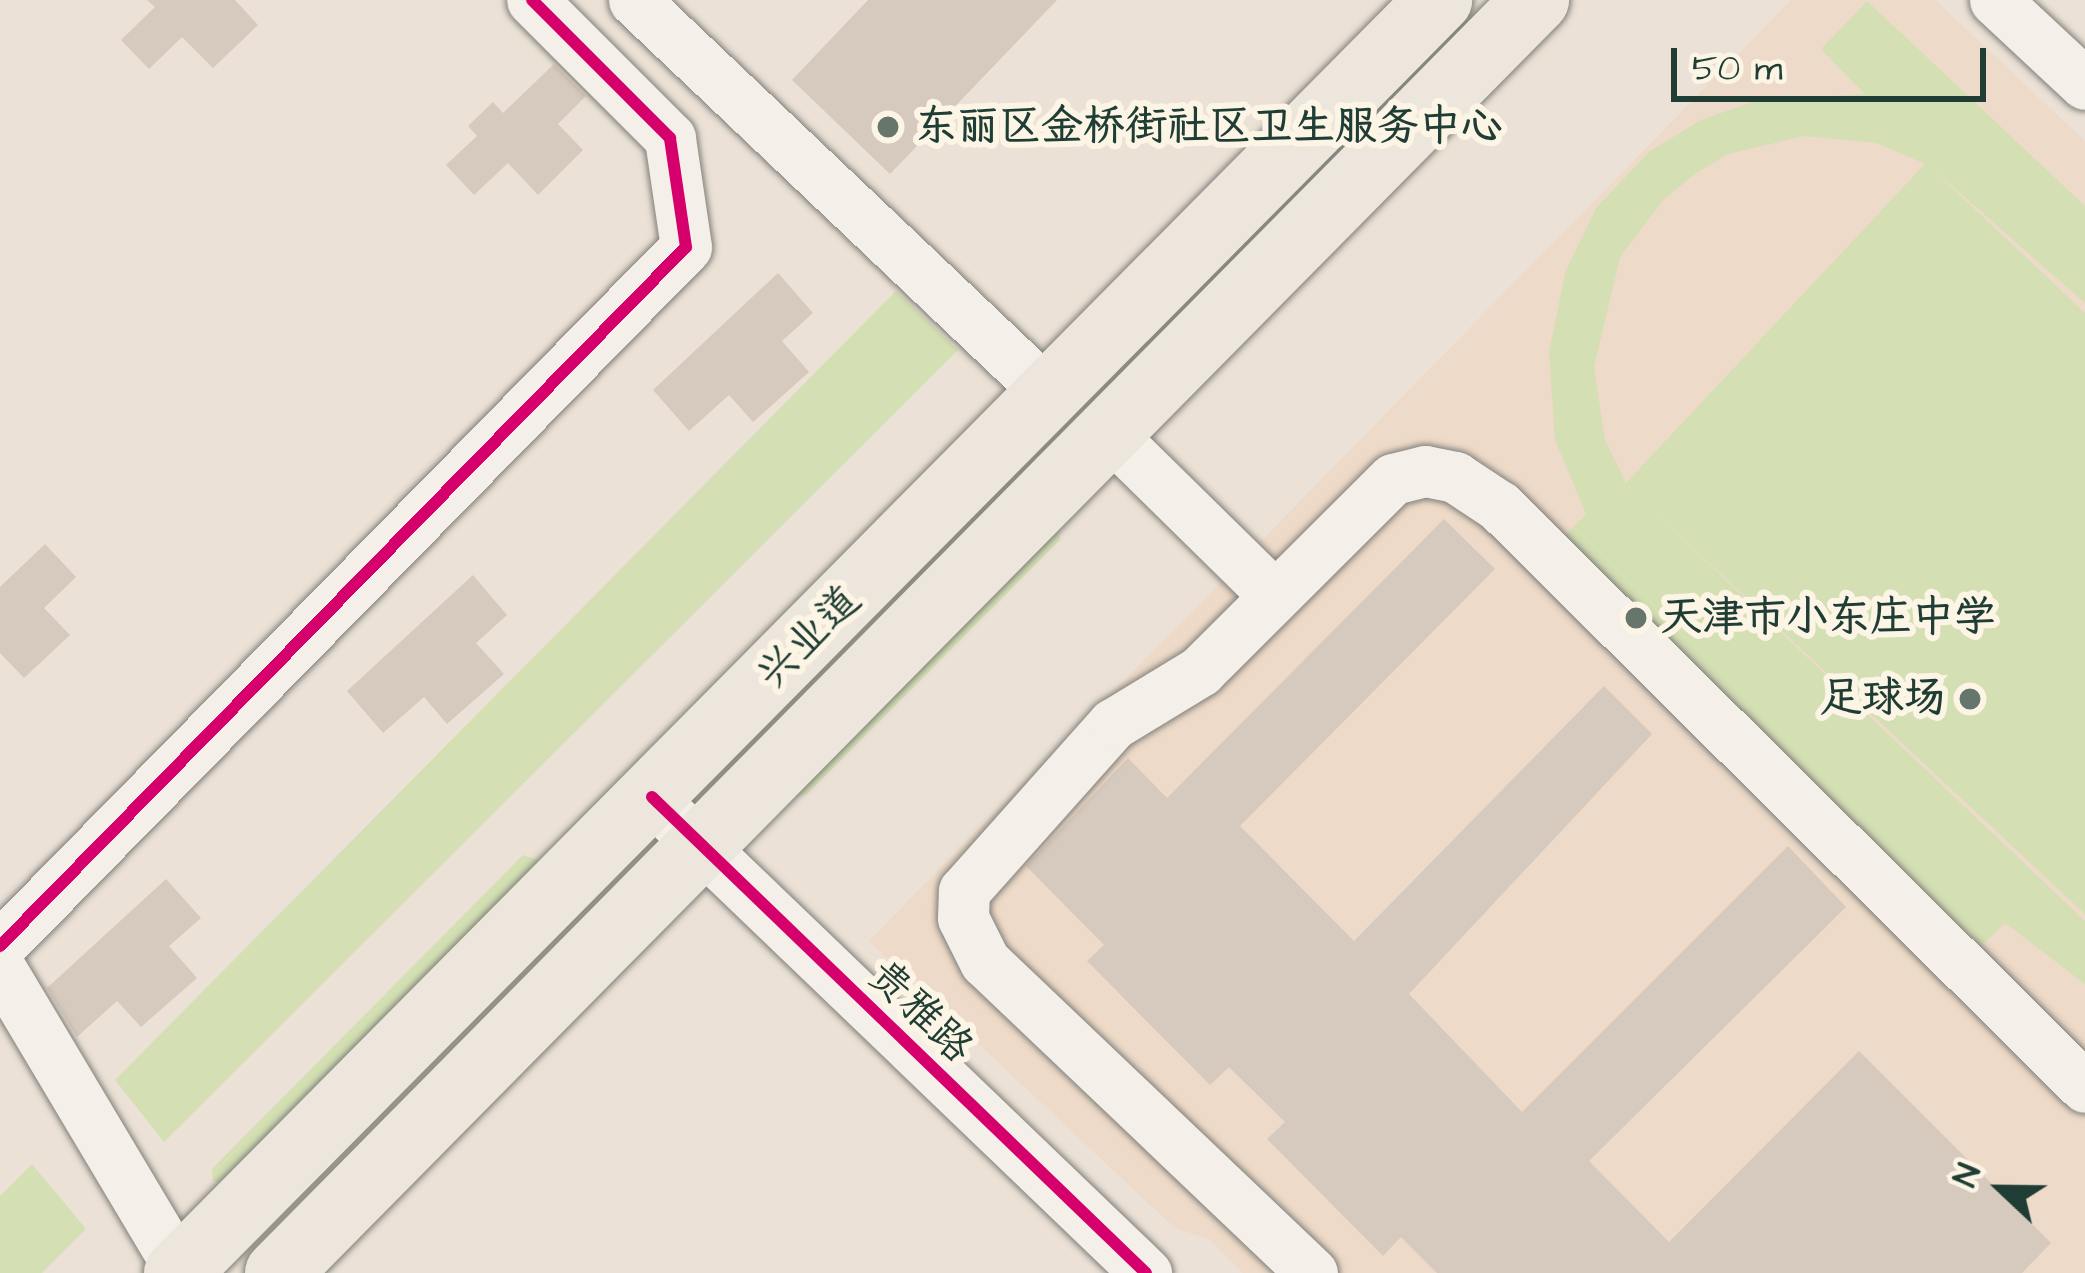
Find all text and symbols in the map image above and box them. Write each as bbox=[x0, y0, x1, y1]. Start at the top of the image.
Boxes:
scale bar bbox=[1677, 24, 1992, 98]
text: 50 m bbox=[1692, 43, 1783, 94]
place label: 东丽区金桥街社区卫生服务中心 bbox=[915, 102, 1503, 152]
marker: 东丽区金桥街社区卫生服务中心 bbox=[872, 111, 904, 143]
street label: 兴业道 bbox=[747, 576, 871, 700]
place label: 天津市小东庄中学 bbox=[1660, 593, 1996, 643]
marker: 天津市小东庄中学 bbox=[1623, 605, 1649, 631]
place label: 足球场 bbox=[1820, 674, 1946, 724]
marker: 足球场 bbox=[1957, 686, 1983, 712]
street label: 贵雅路 bbox=[857, 950, 983, 1074]
north arrow bbox=[1941, 1129, 2061, 1249]
text: N bbox=[1942, 1157, 1993, 1194]

